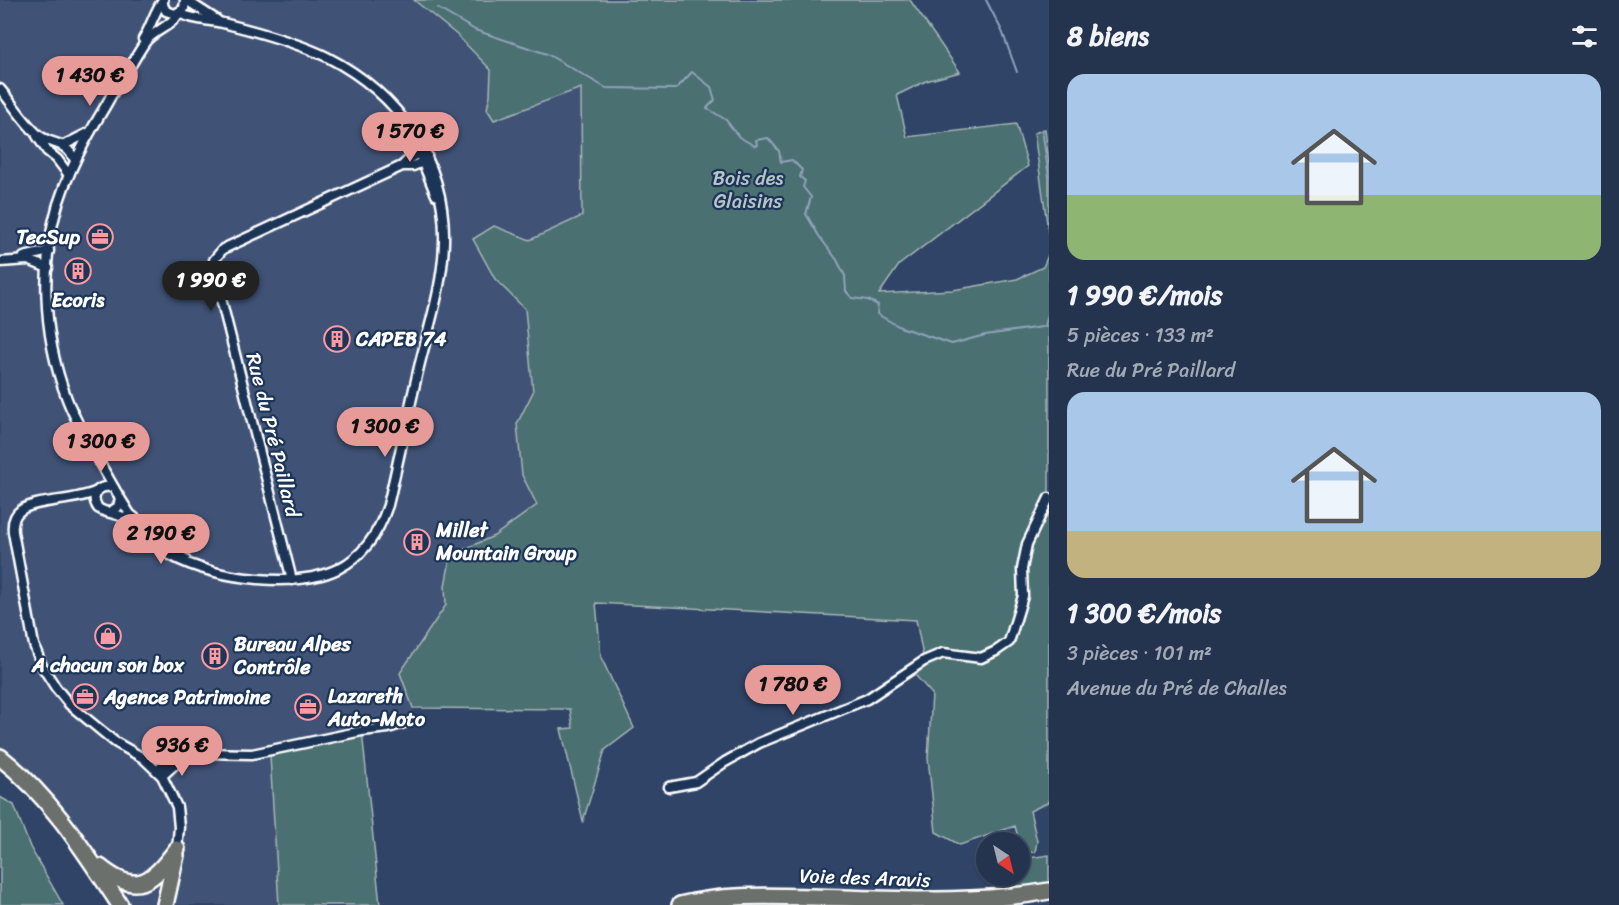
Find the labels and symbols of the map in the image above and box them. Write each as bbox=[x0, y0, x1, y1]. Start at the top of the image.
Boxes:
pin: 1 430 € bbox=[35, 56, 145, 107]
pin: 1 570 € bbox=[355, 112, 465, 163]
park label: Bois des Glaisins bbox=[712, 161, 784, 219]
place label: TecSup bbox=[17, 220, 80, 255]
office icon: TecSup bbox=[85, 222, 115, 252]
building icon: Ecoris bbox=[63, 256, 93, 286]
pin: 1 990 € bbox=[156, 261, 266, 312]
place label: Ecoris bbox=[51, 283, 105, 318]
place label: CAPEB 74 bbox=[355, 322, 447, 357]
building icon: CAPEB 74 bbox=[322, 324, 352, 354]
street label: Rue du Pré Paillard bbox=[236, 349, 311, 522]
pin: 1 300 € bbox=[330, 407, 440, 458]
pin: 1 300 € bbox=[46, 422, 156, 473]
place label: Millet Mountain Group bbox=[435, 513, 577, 571]
pin: 2 190 € bbox=[106, 514, 216, 565]
building icon: Millet Mountain Group bbox=[402, 527, 432, 557]
shop icon: A chacun son box bbox=[93, 621, 123, 651]
place label: Bureau Alpes Contrôle bbox=[233, 627, 351, 685]
building icon: Bureau Alpes Contrôle bbox=[200, 641, 230, 671]
place label: A chacun son box bbox=[31, 648, 185, 683]
pin: 1 780 € bbox=[738, 665, 848, 716]
place label: Lazareth Auto-Moto bbox=[327, 679, 426, 737]
place label: Agence Patrimoine bbox=[103, 680, 271, 715]
office icon: Agence Patrimoine bbox=[70, 682, 100, 712]
office icon: Lazareth Auto-Moto bbox=[293, 692, 323, 722]
pin: 936 € bbox=[140, 726, 224, 777]
north arrow bbox=[976, 832, 1030, 886]
street label: Voie des Aravis bbox=[799, 858, 932, 898]

